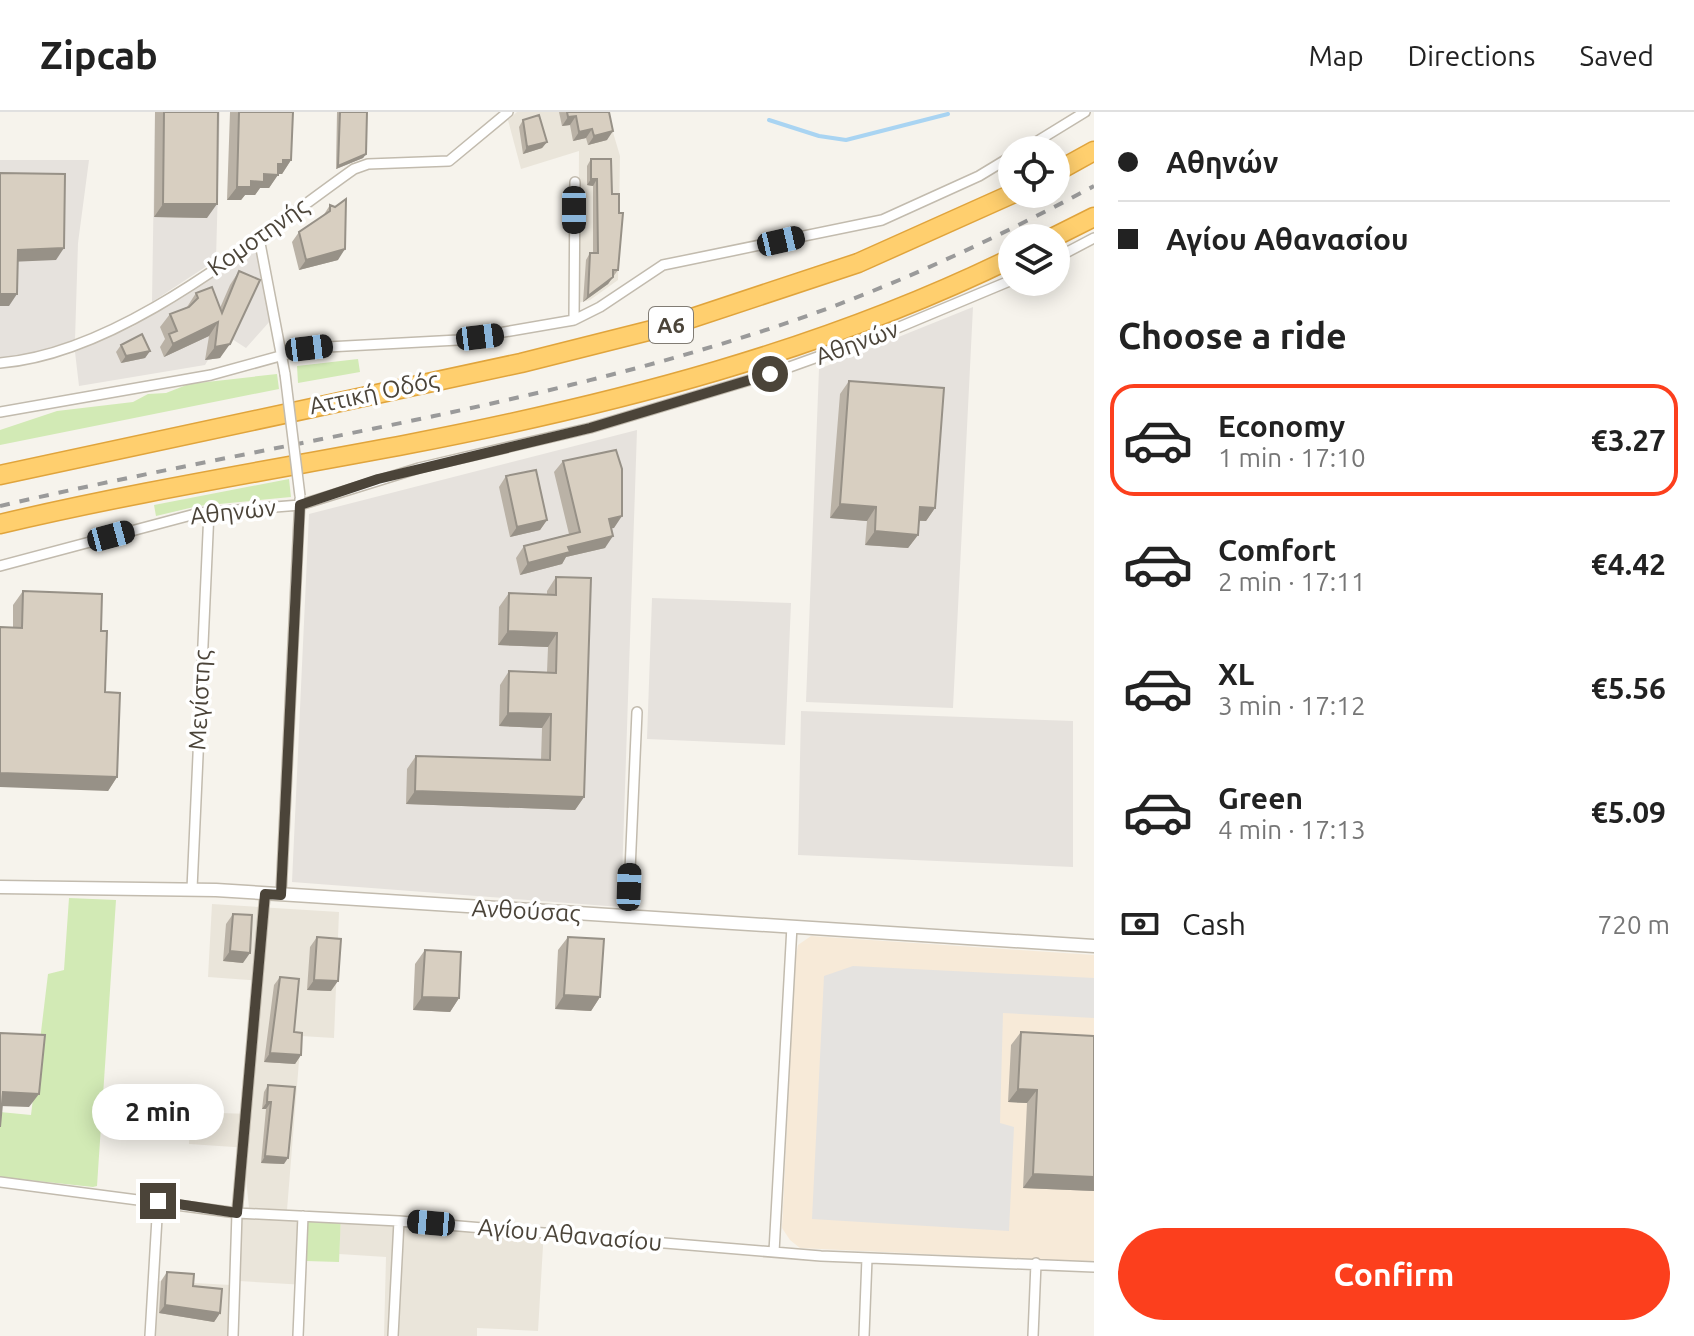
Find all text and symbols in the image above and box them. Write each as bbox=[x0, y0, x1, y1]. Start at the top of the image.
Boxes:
text: Zipcab bbox=[40, 34, 158, 76]
text: Map bbox=[1308, 40, 1364, 71]
text: Directions bbox=[1408, 40, 1535, 71]
text: Saved bbox=[1579, 40, 1654, 71]
map controls bbox=[998, 136, 1070, 296]
button: locate bbox=[998, 136, 1070, 208]
text: Αθηνών bbox=[1166, 145, 1278, 179]
car bbox=[562, 186, 586, 234]
street label: Κομοτηνής bbox=[202, 192, 313, 281]
text: Αγίου Αθανασίου bbox=[1166, 222, 1409, 256]
car bbox=[755, 224, 807, 258]
button: layers bbox=[998, 224, 1070, 296]
road number: Α6 bbox=[649, 307, 693, 343]
street label: Αθηνών bbox=[812, 315, 902, 370]
text: Choose a ride bbox=[1118, 315, 1347, 356]
car bbox=[455, 322, 505, 352]
car bbox=[284, 333, 334, 363]
route start bbox=[752, 356, 788, 392]
street label: Αττική Οδός bbox=[307, 366, 441, 419]
icon: car bbox=[1122, 404, 1194, 476]
text: Economy bbox=[1218, 409, 1345, 443]
text: €3.27 bbox=[1591, 423, 1666, 457]
text: 1 min · 17:10 bbox=[1218, 443, 1366, 472]
street label: Αθηνών bbox=[189, 494, 278, 529]
car bbox=[85, 518, 137, 554]
icon: car bbox=[1122, 528, 1194, 600]
text: Comfort bbox=[1218, 533, 1336, 567]
text: €4.42 bbox=[1591, 547, 1666, 581]
text: 2 min · 17:11 bbox=[1218, 567, 1366, 596]
street label: Μεγίστης bbox=[183, 649, 216, 751]
icon: car bbox=[1122, 652, 1194, 724]
text: XL bbox=[1218, 657, 1254, 691]
text: €5.56 bbox=[1591, 671, 1666, 705]
text: 3 min · 17:12 bbox=[1218, 691, 1366, 720]
icon: car bbox=[1122, 776, 1194, 848]
text: Green bbox=[1218, 781, 1303, 815]
text: €5.09 bbox=[1591, 795, 1666, 829]
text: 4 min · 17:13 bbox=[1218, 815, 1366, 844]
car bbox=[616, 863, 642, 911]
street label: Ανθούσας bbox=[471, 894, 581, 927]
icon: cash bbox=[1118, 902, 1162, 946]
text: Cash bbox=[1182, 907, 1246, 941]
text: 720 m bbox=[1598, 910, 1670, 939]
callout: 2 min bbox=[92, 1085, 224, 1141]
text: 2 min bbox=[125, 1097, 191, 1126]
route end bbox=[140, 1183, 176, 1219]
car bbox=[406, 1209, 456, 1237]
street label: Αγίου Αθανασίου bbox=[477, 1213, 663, 1256]
button: Confirm bbox=[1118, 1228, 1670, 1320]

